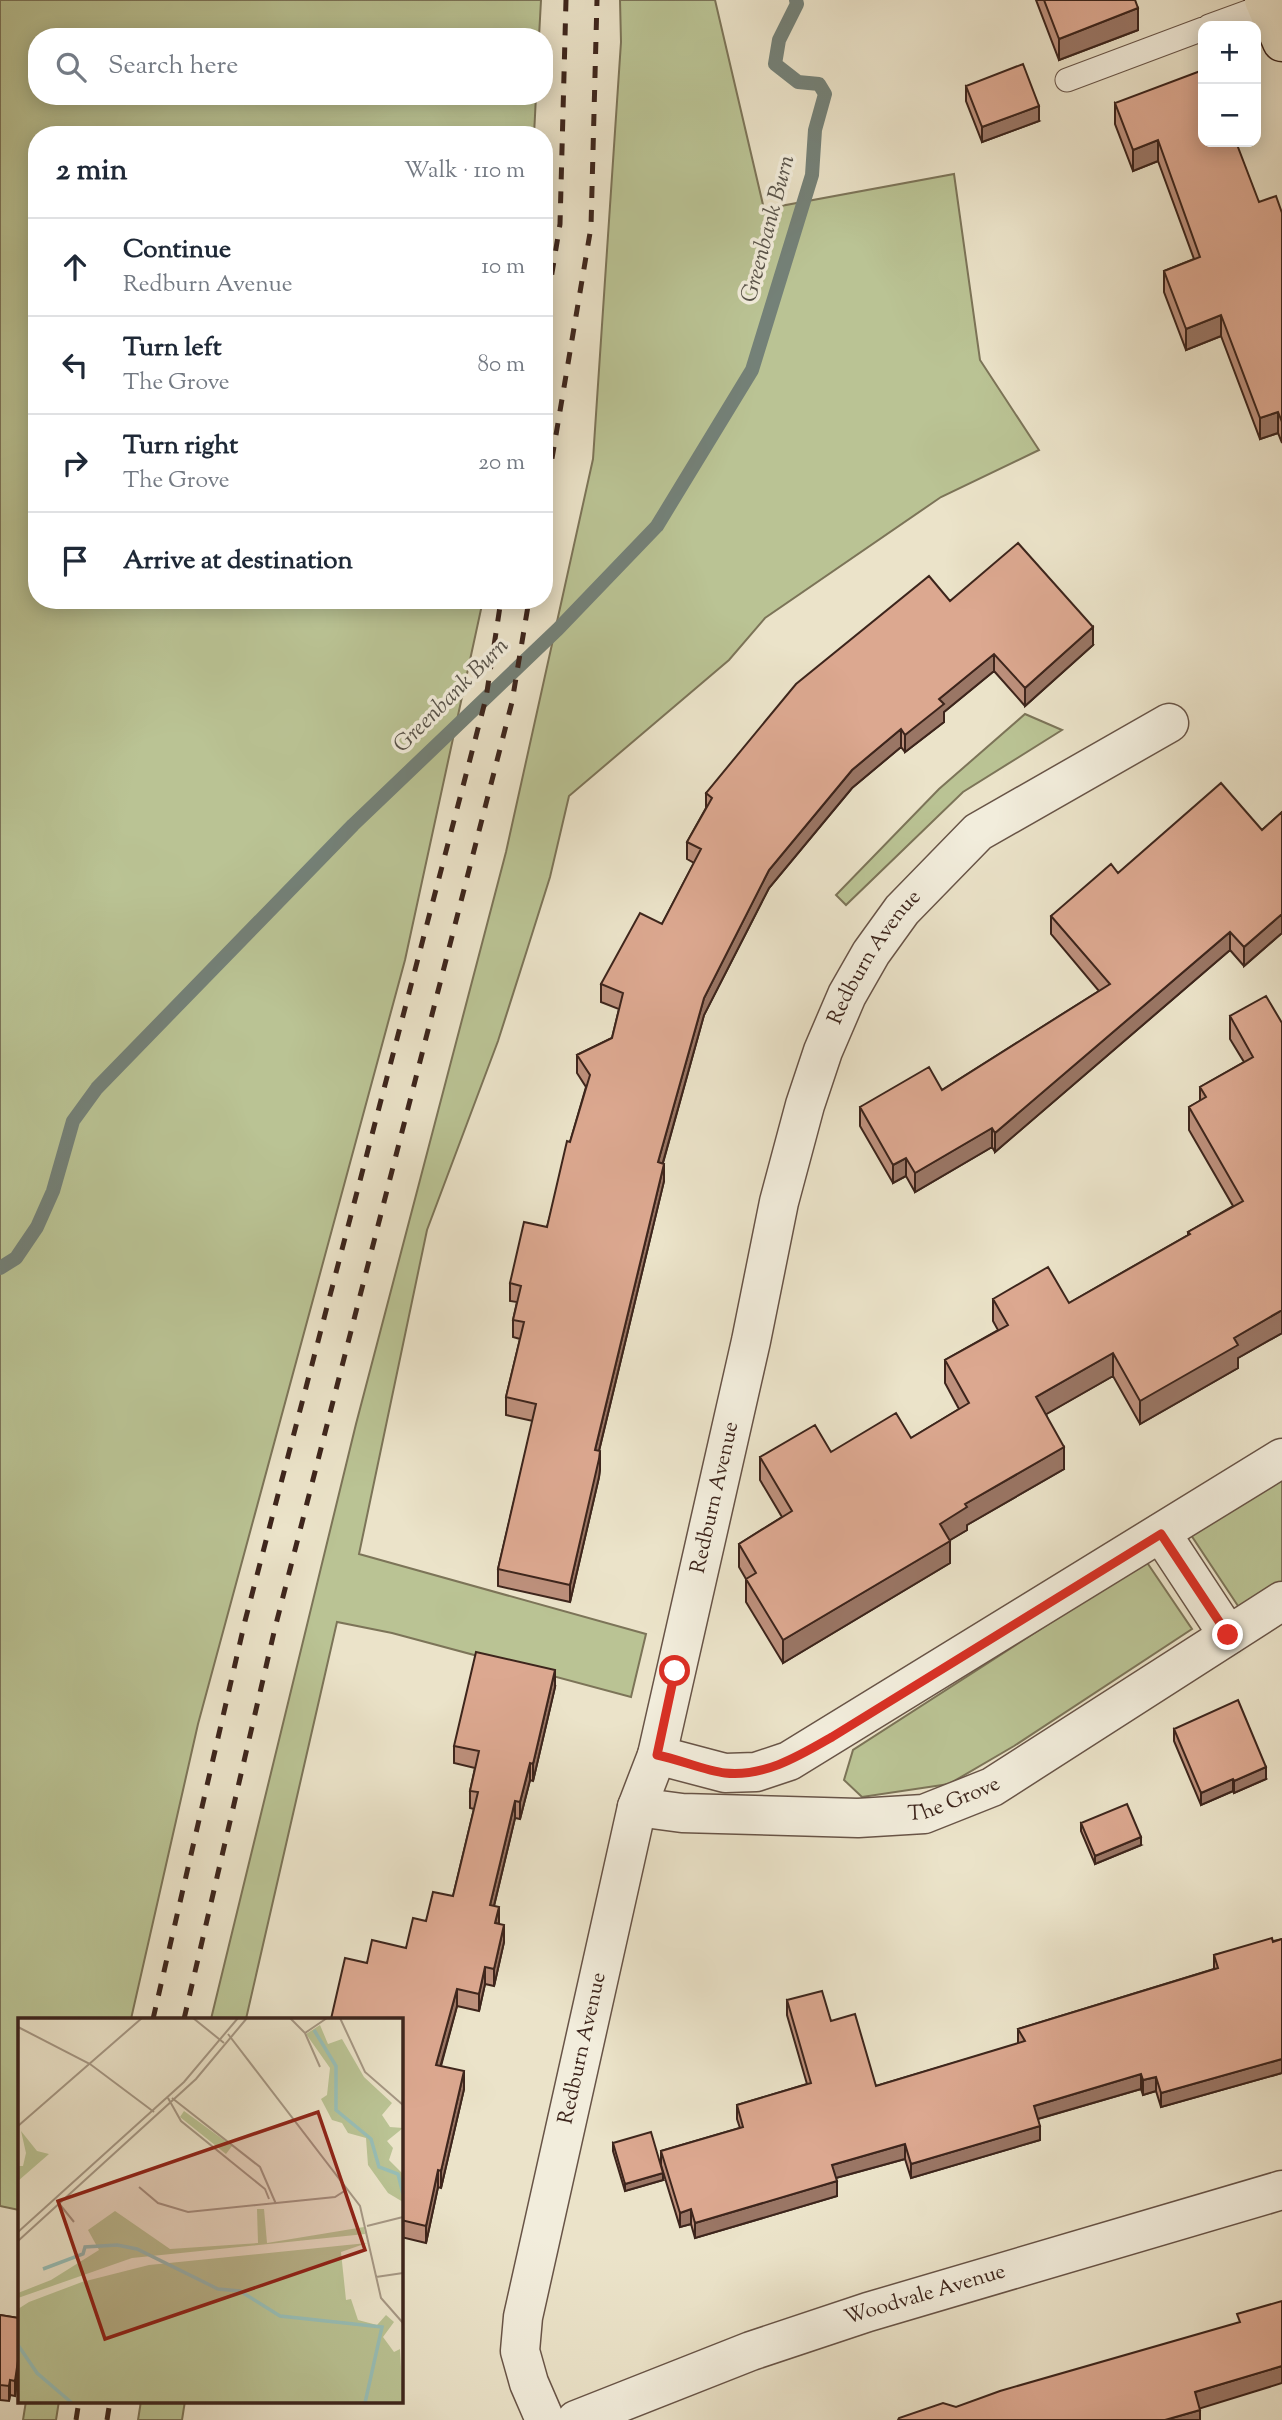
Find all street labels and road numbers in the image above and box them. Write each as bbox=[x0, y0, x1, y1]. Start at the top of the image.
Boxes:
street label: Redburn Avenue bbox=[821, 883, 928, 1029]
street label: Redburn Avenue bbox=[684, 1419, 747, 1576]
street label: The Grove bbox=[907, 1770, 1007, 1830]
street label: Redburn Avenue bbox=[552, 1969, 615, 2127]
street label: Woodvale Avenue bbox=[841, 2257, 1009, 2334]

